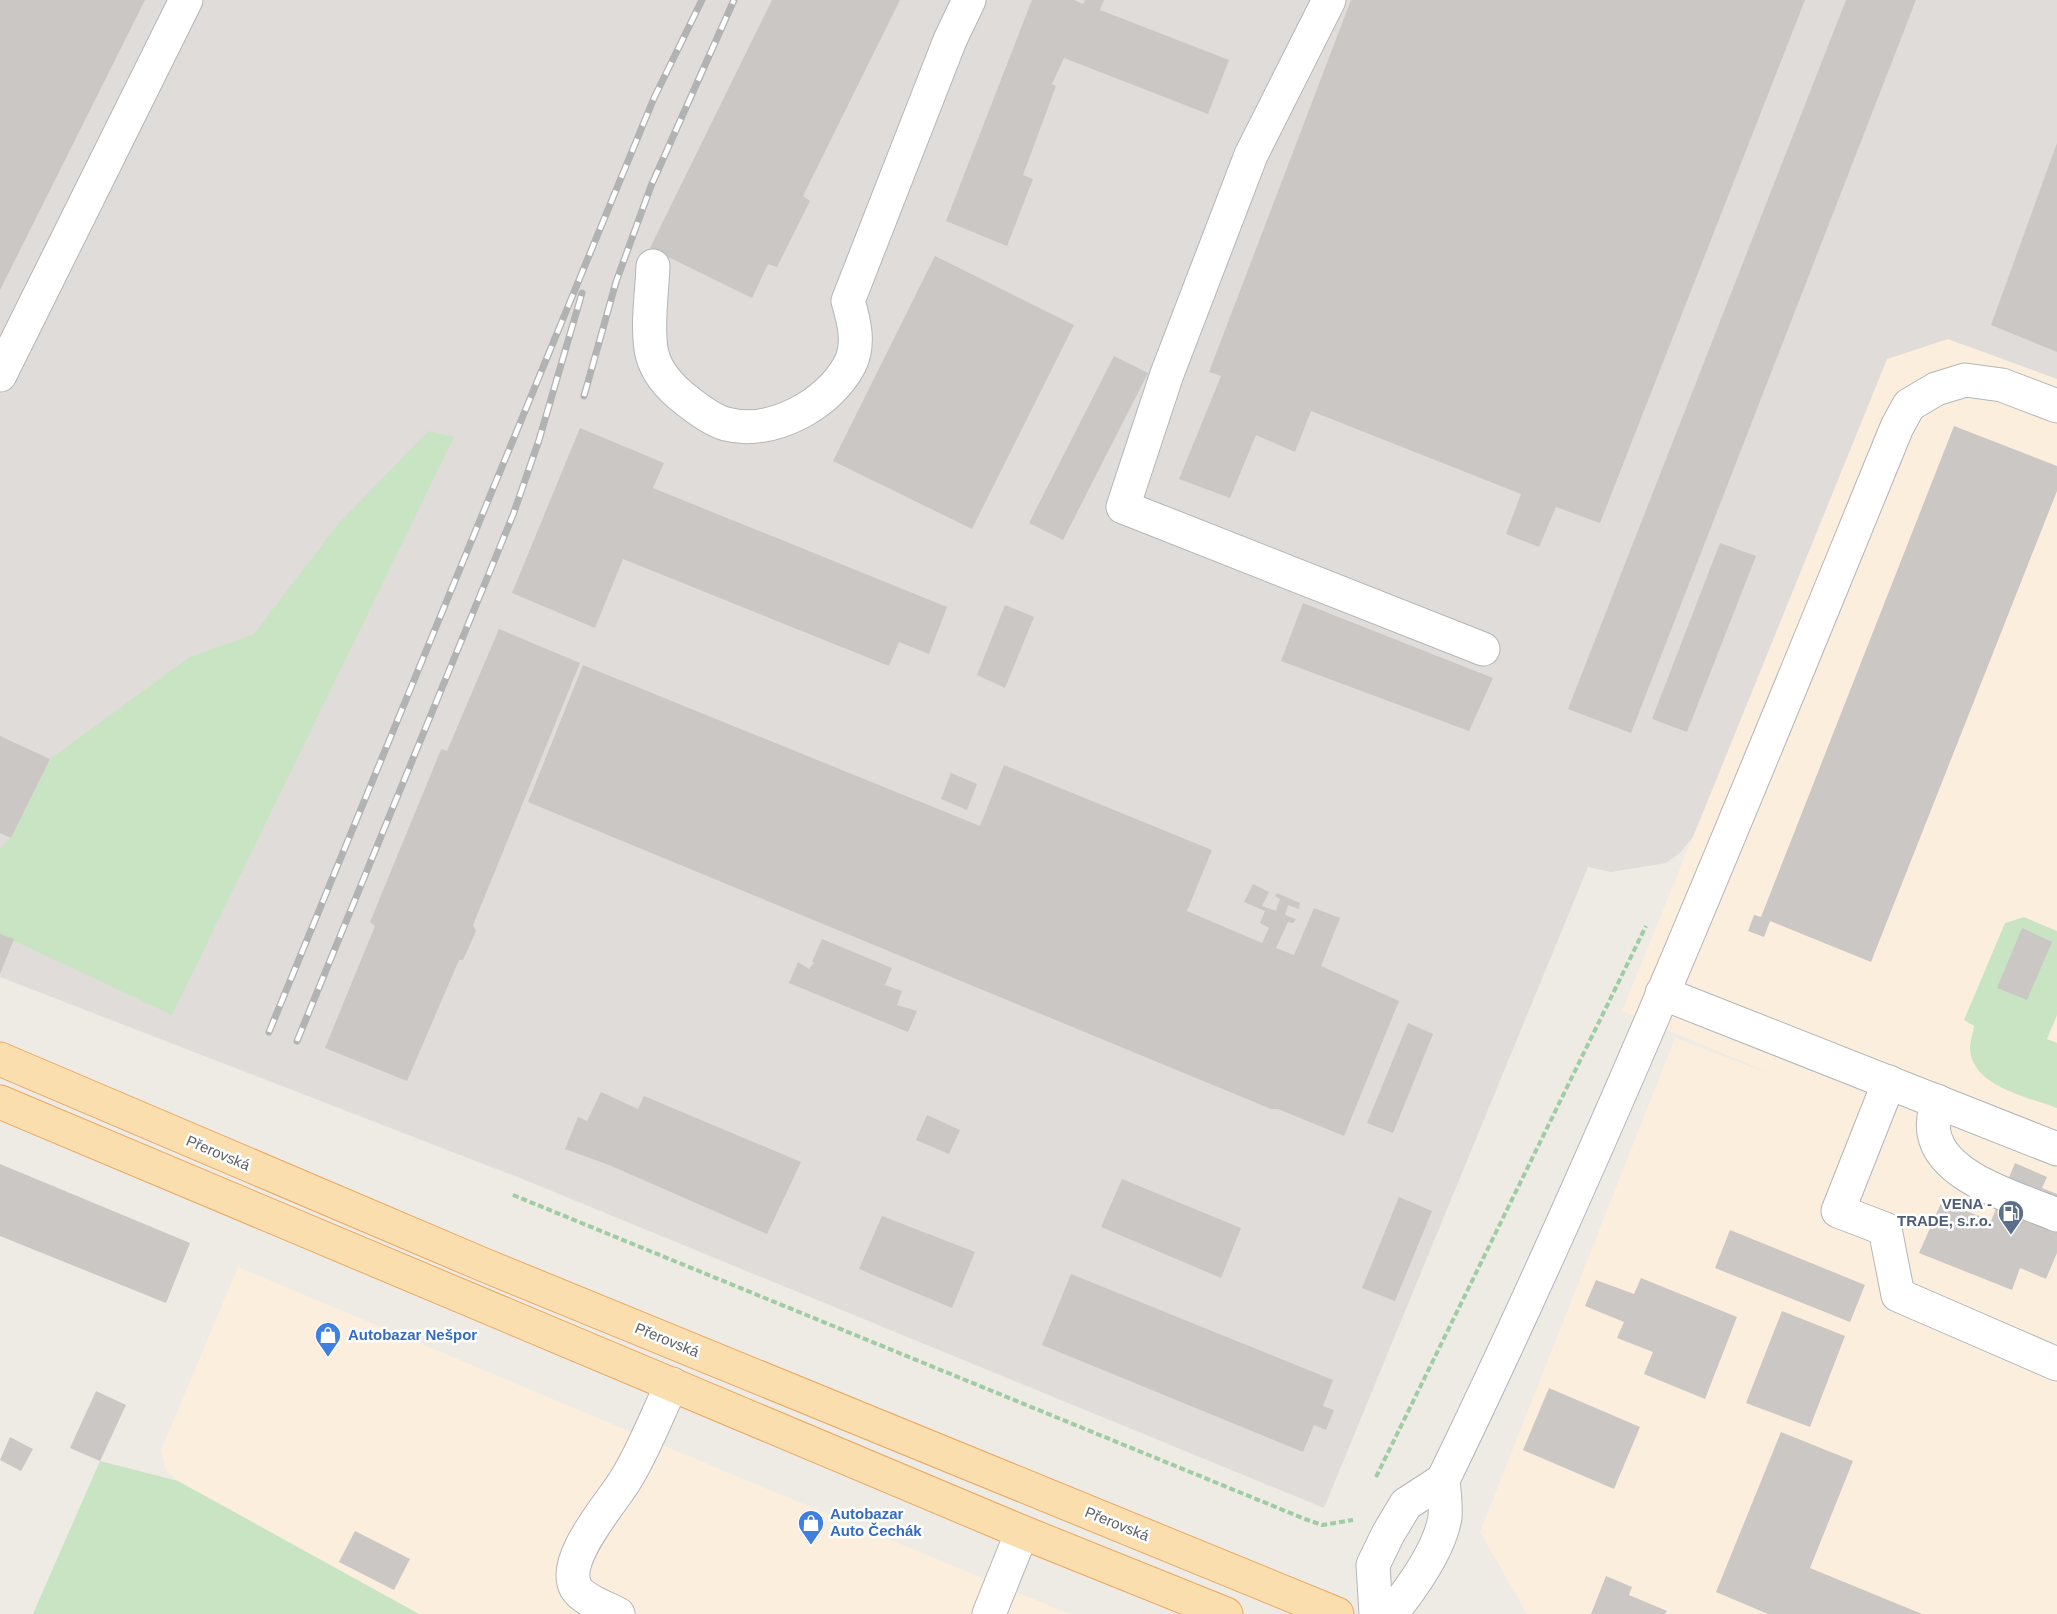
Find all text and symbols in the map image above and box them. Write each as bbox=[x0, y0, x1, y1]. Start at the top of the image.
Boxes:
street label: Přerovská bbox=[184, 1132, 253, 1174]
place label: VENA - TRADE, s.r.o. bbox=[1897, 1195, 1992, 1229]
fuel station icon: VENA - TRADE, s.r.o. bbox=[1996, 1198, 2026, 1236]
street label: Přerovská bbox=[633, 1319, 702, 1360]
shop icon: Autobazar Nešpor bbox=[313, 1320, 343, 1358]
place label: Autobazar Nešpor bbox=[348, 1326, 477, 1343]
street label: Přerovská bbox=[1083, 1503, 1152, 1544]
place label: Autobazar Auto Čechák bbox=[830, 1505, 922, 1539]
shop icon: Autobazar Auto Čechák bbox=[796, 1508, 826, 1546]

